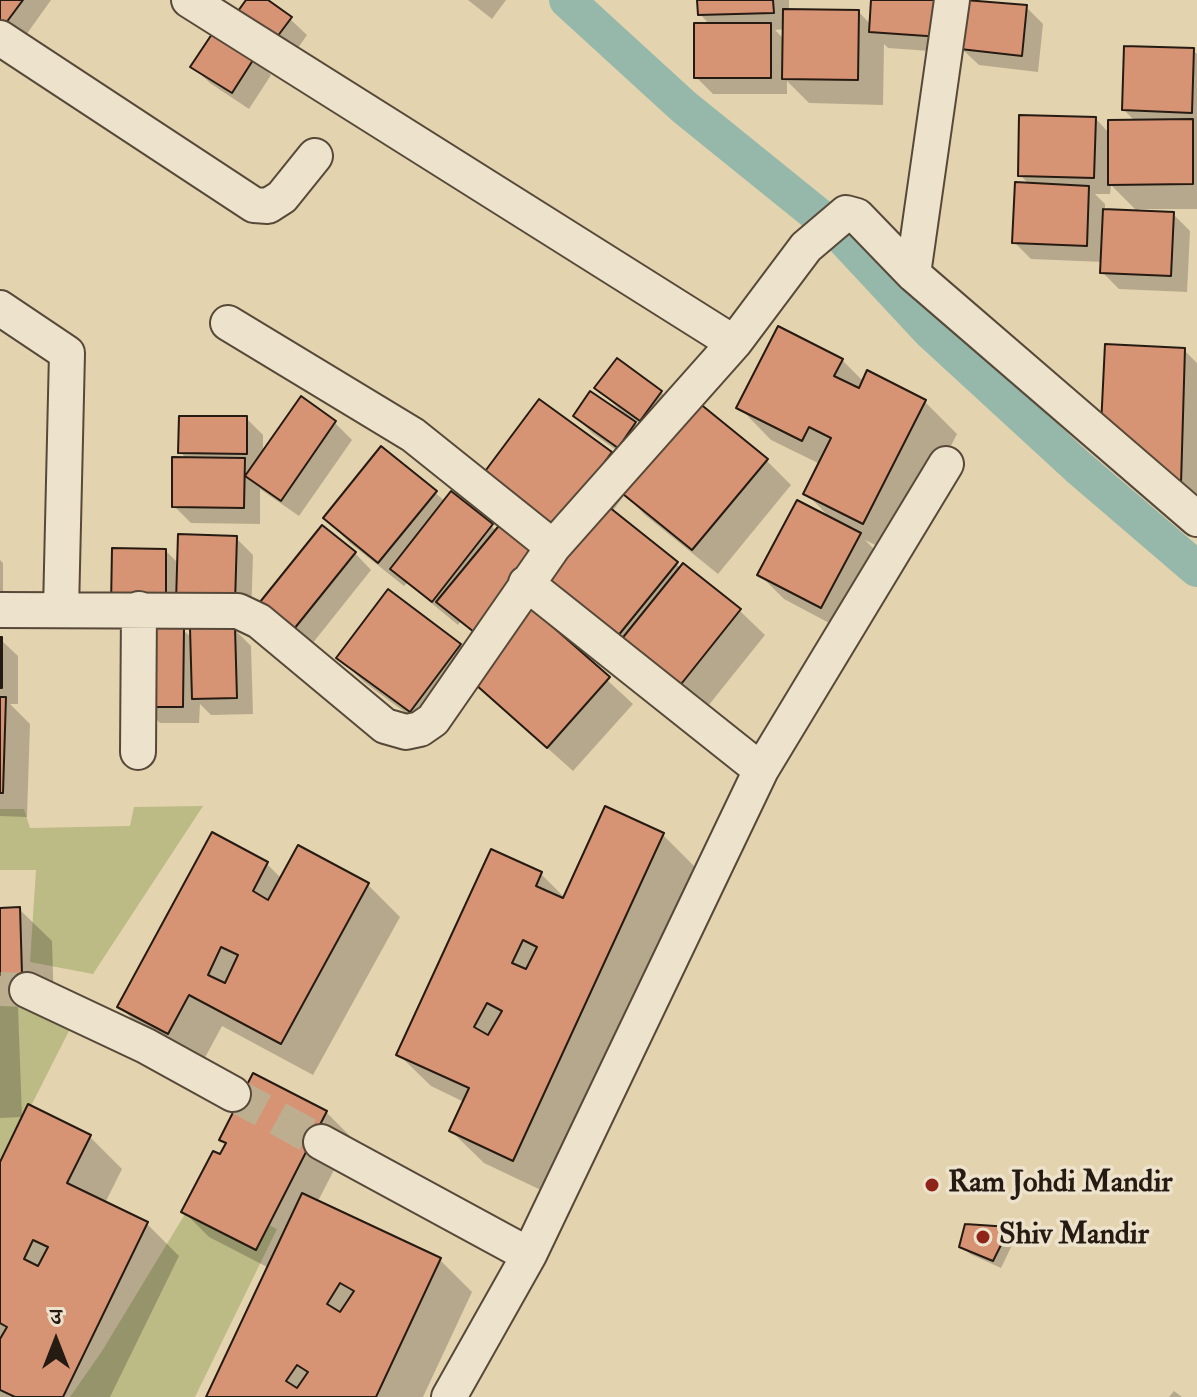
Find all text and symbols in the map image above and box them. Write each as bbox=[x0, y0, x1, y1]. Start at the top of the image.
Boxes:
place label: Ram Johdi Mandir bbox=[948, 1167, 1173, 1203]
marker: Ram Johdi Mandir bbox=[923, 1176, 941, 1194]
place label: Shiv Mandir bbox=[999, 1219, 1149, 1255]
marker: Shiv Mandir bbox=[974, 1228, 992, 1246]
north arrow bbox=[16, 1301, 96, 1381]
text: उ bbox=[50, 1303, 62, 1331]

